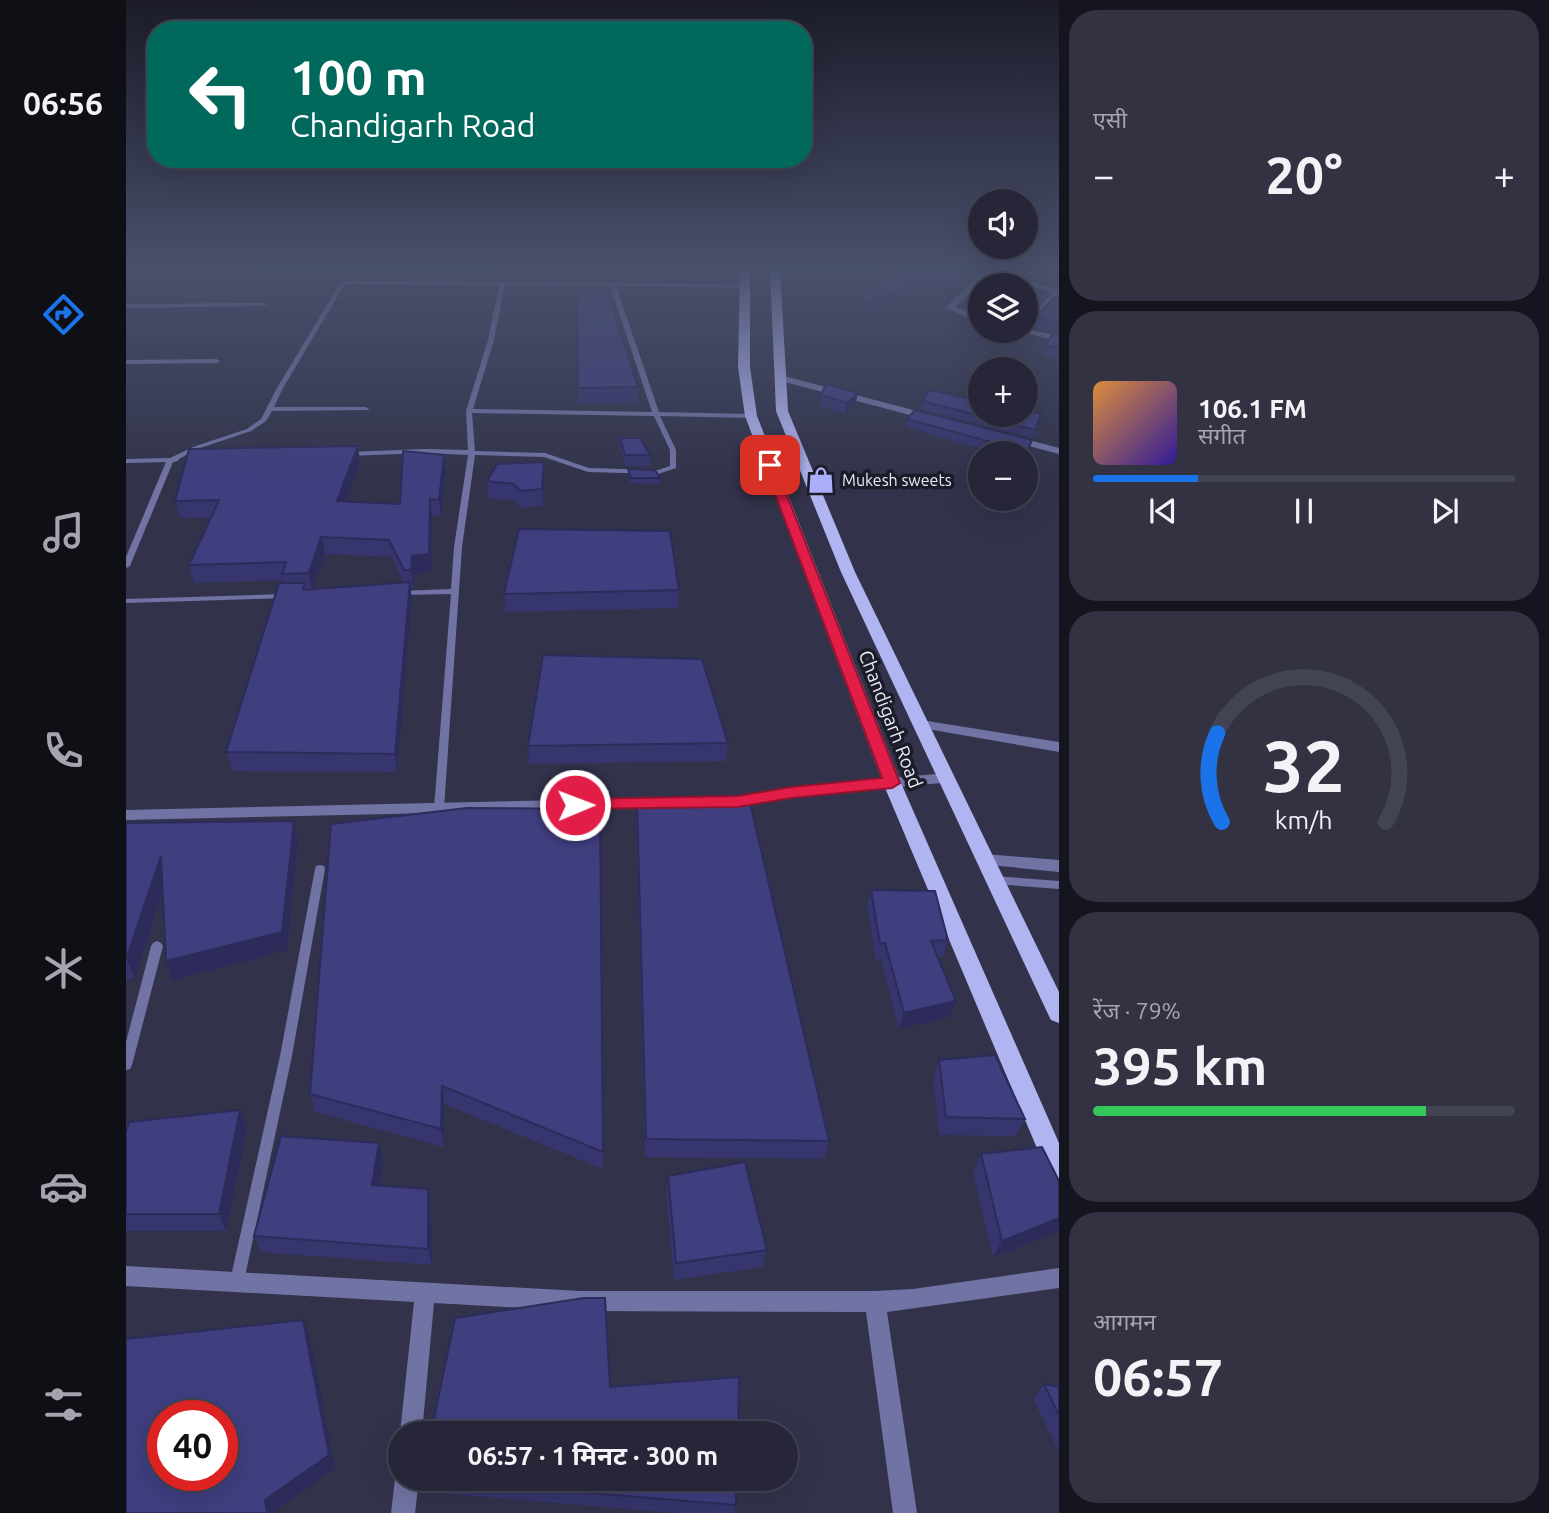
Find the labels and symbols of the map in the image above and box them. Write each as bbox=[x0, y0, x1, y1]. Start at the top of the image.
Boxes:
pin bbox=[740, 435, 800, 495]
shop icon: Mukesh sweets bbox=[806, 465, 836, 495]
place label: Mukesh sweets bbox=[842, 471, 952, 489]
street label: Chandigarh Road bbox=[855, 647, 927, 791]
position arrow bbox=[538, 768, 612, 842]
speed limit sign: 40 bbox=[147, 1400, 238, 1491]

